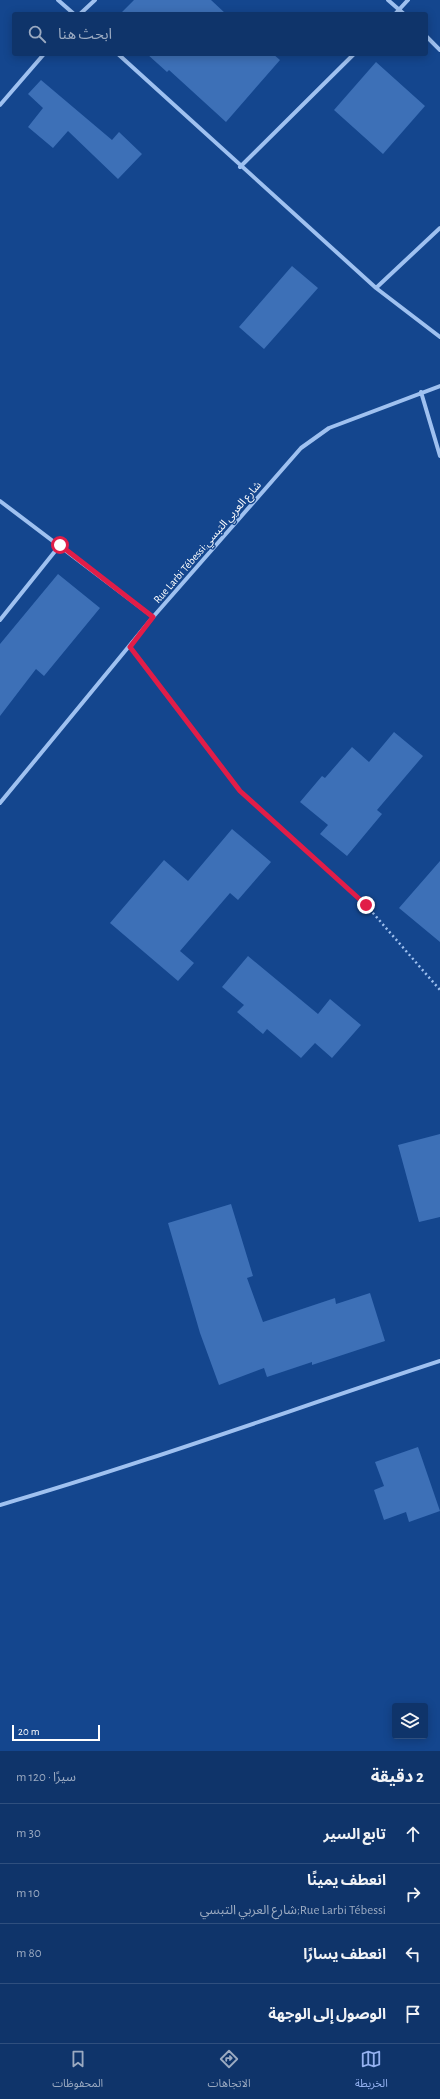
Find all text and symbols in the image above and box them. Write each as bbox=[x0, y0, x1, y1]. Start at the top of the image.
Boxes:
search box bbox=[12, 12, 428, 56]
icon: search bbox=[26, 23, 48, 45]
text: ابحث هنا bbox=[58, 27, 112, 42]
street label: Rue Larbi Tébessi;شارع العربي التبسي bbox=[152, 479, 266, 608]
route start bbox=[51, 536, 69, 554]
route end bbox=[357, 896, 375, 914]
map controls bbox=[392, 1703, 428, 1739]
button: layers bbox=[392, 1703, 428, 1739]
scale bar bbox=[12, 1723, 100, 1742]
text: 20 m bbox=[18, 1726, 39, 1737]
text: 2 دقيقة bbox=[371, 1768, 424, 1785]
text: سيرًا · 120 m bbox=[16, 1771, 76, 1784]
icon: ahead bbox=[402, 1823, 424, 1845]
text: 30 m bbox=[16, 1827, 41, 1840]
text: تابع السير bbox=[324, 1827, 386, 1842]
text: انعطف يمينًا bbox=[307, 1873, 386, 1888]
icon: right bbox=[402, 1883, 424, 1905]
text: 10 m bbox=[16, 1887, 40, 1900]
text: Rue Larbi Tébessi;شارع العربي التبسي bbox=[200, 1904, 386, 1917]
icon: left bbox=[402, 1943, 424, 1965]
text: 80 m bbox=[16, 1947, 42, 1960]
text: انعطف يسارًا bbox=[303, 1947, 386, 1962]
icon: arrive bbox=[402, 2003, 424, 2025]
text: الوصول إلى الوجهة bbox=[268, 2007, 386, 2022]
tab: المحفوظات bbox=[52, 2048, 103, 2095]
tab: الاتجاهات bbox=[208, 2048, 251, 2095]
tab: الخريطة bbox=[355, 2048, 388, 2095]

